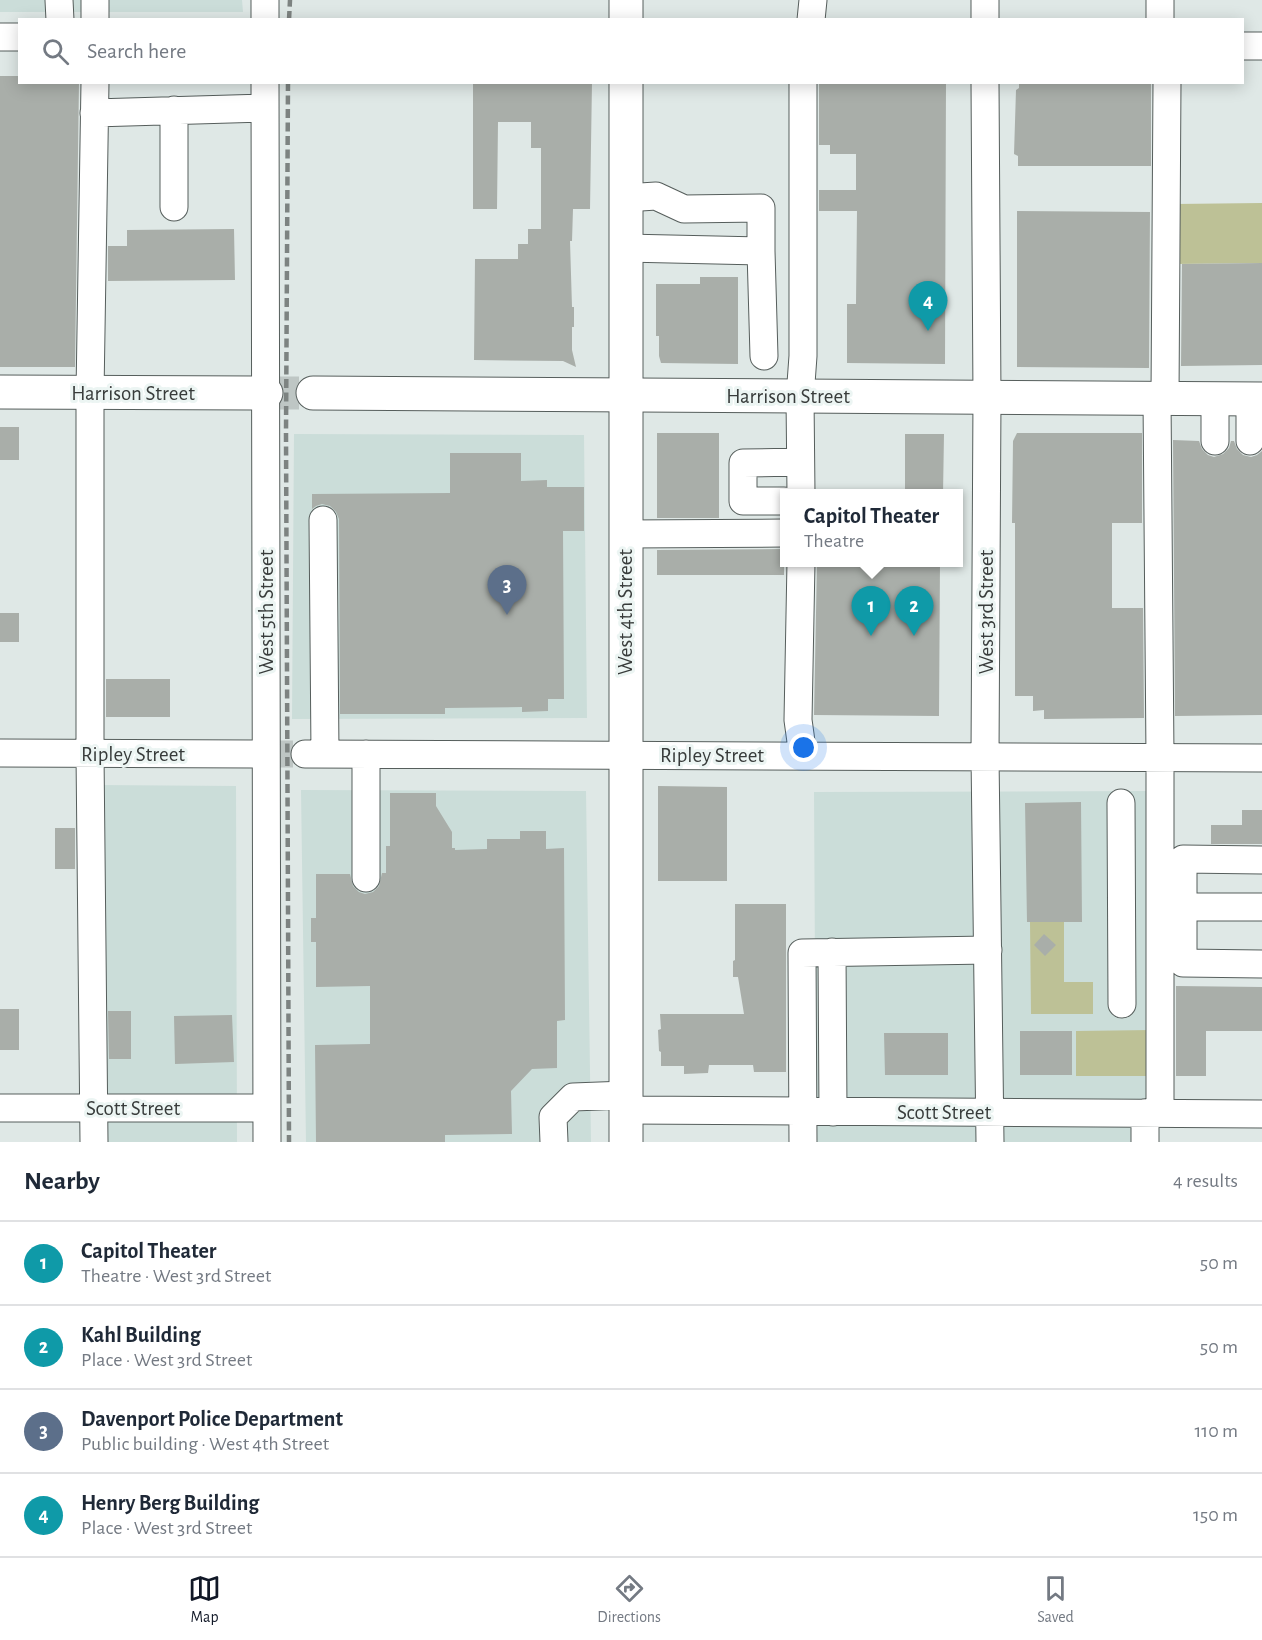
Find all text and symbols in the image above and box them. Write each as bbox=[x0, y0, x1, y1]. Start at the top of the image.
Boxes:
search box bbox=[18, 18, 1244, 84]
icon: search bbox=[39, 35, 72, 68]
text: Search here bbox=[87, 40, 186, 62]
pin: 4 bbox=[908, 282, 948, 331]
street label: Harrison Street bbox=[71, 383, 195, 404]
street label: Harrison Street bbox=[726, 386, 850, 407]
popup bbox=[780, 489, 963, 567]
text: Capitol Theater bbox=[804, 505, 939, 527]
text: Theatre bbox=[804, 531, 864, 551]
street label: West 5th Street bbox=[256, 549, 277, 674]
street label: West 4th Street bbox=[615, 549, 636, 675]
street label: West 3rd Street bbox=[976, 549, 997, 674]
pin: 3 bbox=[488, 566, 526, 615]
pin: 1 bbox=[852, 586, 890, 636]
pin: 2 bbox=[894, 586, 934, 636]
your location bbox=[789, 733, 818, 762]
street label: Ripley Street bbox=[81, 744, 185, 765]
street label: Ripley Street bbox=[660, 745, 764, 766]
street label: Scott Street bbox=[86, 1098, 180, 1119]
street label: Scott Street bbox=[897, 1102, 991, 1123]
text: Nearby bbox=[24, 1168, 100, 1194]
text: 4 results bbox=[1173, 1171, 1238, 1191]
text: Capitol Theater bbox=[81, 1240, 217, 1262]
text: 1 bbox=[40, 1253, 47, 1273]
text: 50 m bbox=[1200, 1253, 1238, 1273]
text: Theatre · West 3rd Street bbox=[81, 1266, 271, 1286]
text: Kahl Building bbox=[81, 1324, 201, 1346]
text: 2 bbox=[39, 1337, 48, 1357]
text: 50 m bbox=[1200, 1337, 1238, 1357]
text: Place · West 3rd Street bbox=[81, 1350, 252, 1370]
text: Davenport Police Department bbox=[81, 1408, 343, 1430]
text: 3 bbox=[39, 1421, 48, 1441]
text: 110 m bbox=[1194, 1421, 1238, 1441]
text: Public building · West 4th Street bbox=[81, 1434, 329, 1454]
text: Henry Berg Building bbox=[81, 1492, 259, 1514]
text: 4 bbox=[38, 1505, 49, 1525]
text: 150 m bbox=[1193, 1505, 1238, 1525]
text: Place · West 3rd Street bbox=[81, 1518, 252, 1538]
tab: Map bbox=[188, 1572, 221, 1627]
tab: Directions bbox=[597, 1572, 661, 1627]
tab: Saved bbox=[1037, 1572, 1074, 1627]

